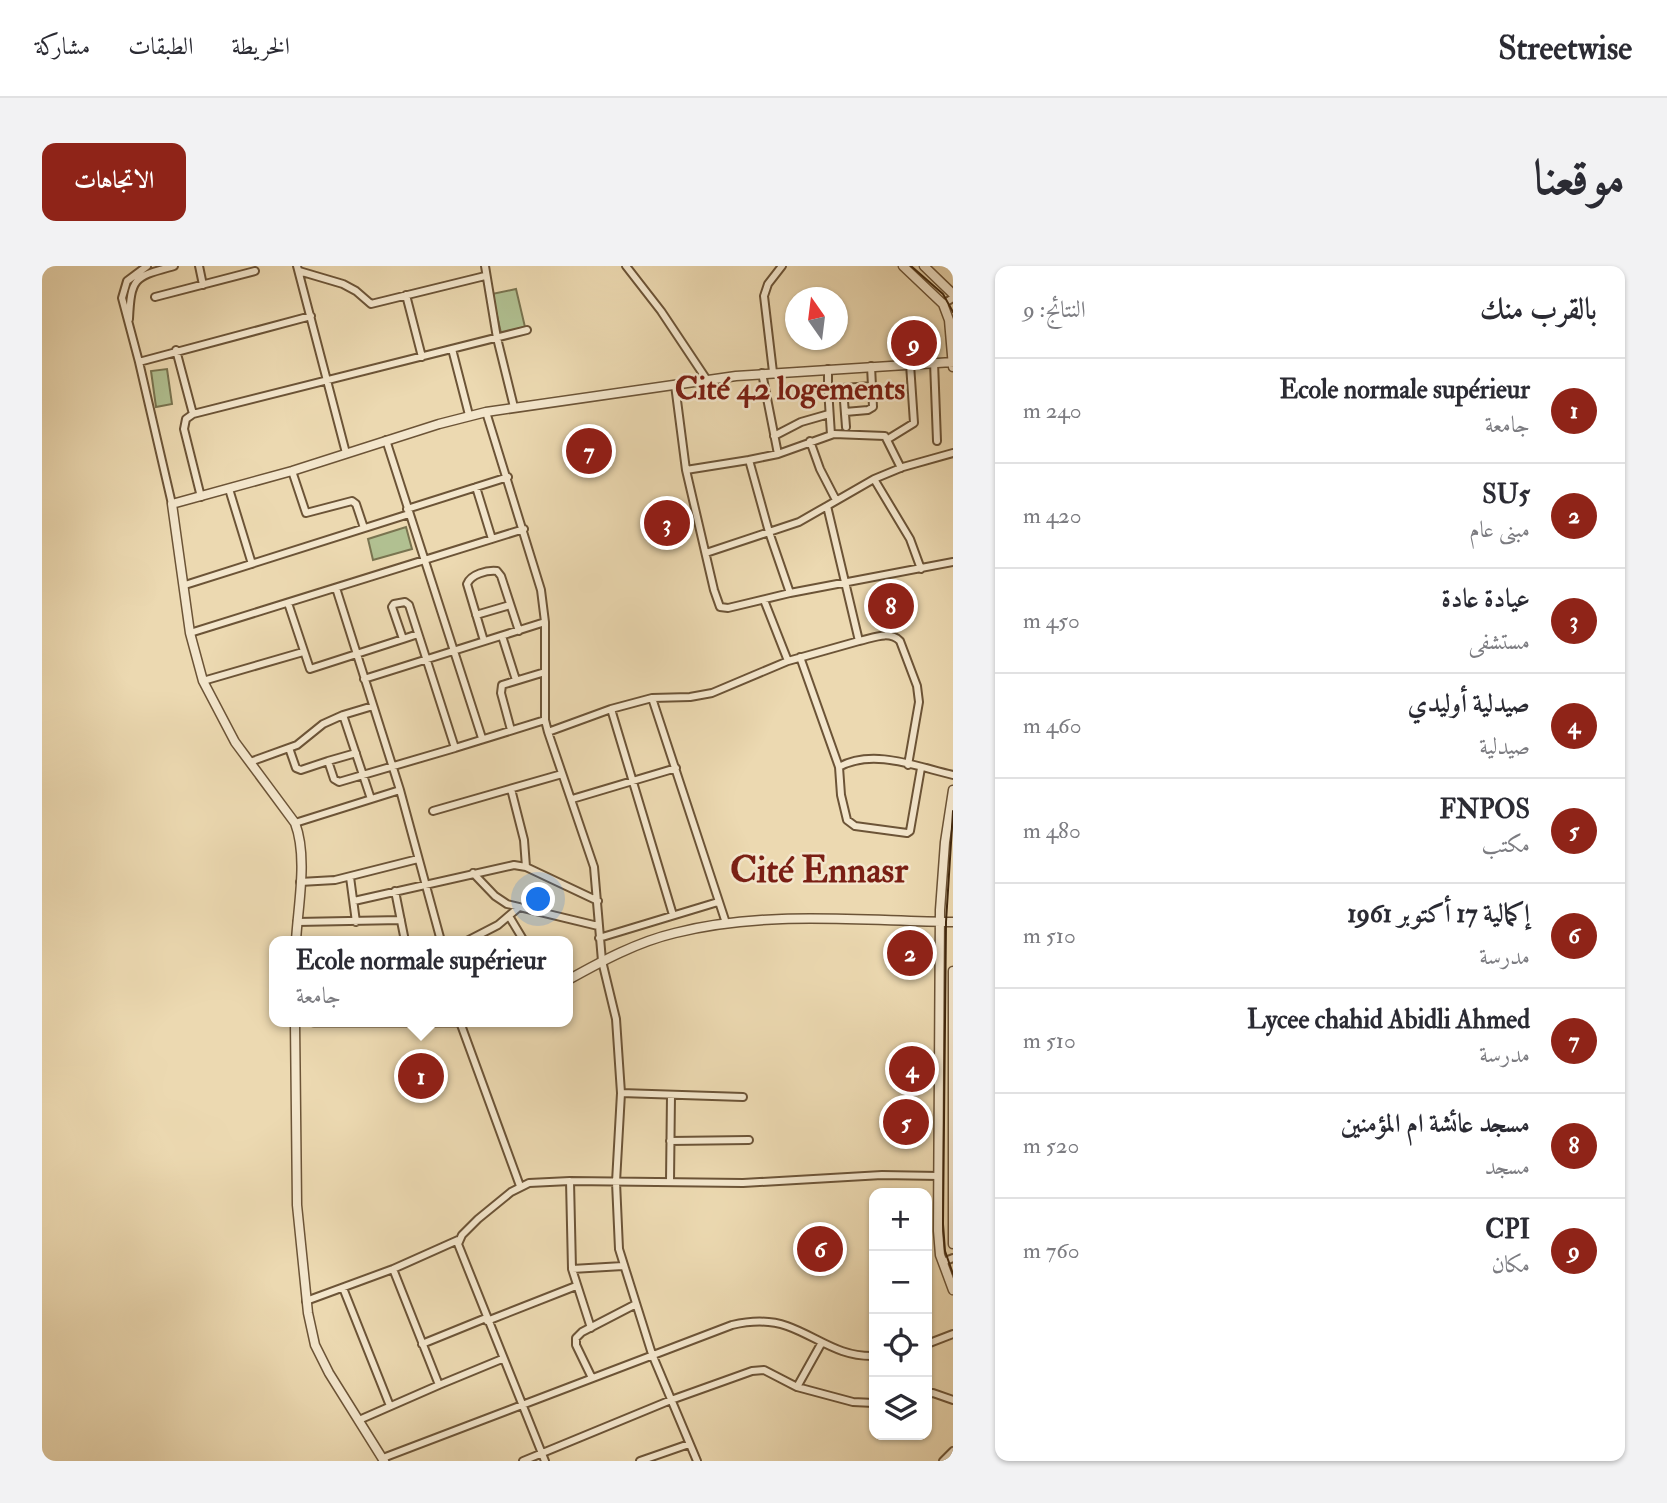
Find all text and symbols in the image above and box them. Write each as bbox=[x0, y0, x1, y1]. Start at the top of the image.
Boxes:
text: Streetwise bbox=[1498, 28, 1632, 69]
text: مشاركة bbox=[35, 31, 90, 62]
text: الطبقات bbox=[128, 31, 194, 62]
text: الخريطة bbox=[232, 31, 290, 62]
button: الاتجاهات bbox=[42, 143, 186, 221]
text: موقعنا bbox=[1533, 148, 1625, 209]
north arrow bbox=[785, 287, 848, 350]
text: بالقرب منك bbox=[1480, 291, 1597, 328]
text: النتائج: 9 bbox=[1023, 295, 1086, 324]
pin: 9 bbox=[891, 317, 937, 369]
district label: Cité 42 logements bbox=[675, 369, 905, 409]
text: Ecole normale supérieur bbox=[1279, 374, 1530, 406]
text: 240 m bbox=[1023, 396, 1082, 425]
text: 1 bbox=[1570, 396, 1578, 425]
text: جامعة bbox=[1485, 410, 1530, 439]
pin: 7 bbox=[566, 425, 612, 477]
text: SU5 bbox=[1482, 479, 1530, 511]
pin: 3 bbox=[644, 497, 690, 549]
text: 420 m bbox=[1023, 501, 1082, 530]
text: 2 bbox=[1568, 501, 1580, 530]
text: مبنى عام bbox=[1469, 515, 1530, 544]
pin: 8 bbox=[868, 580, 914, 632]
text: عيادة عادة bbox=[1441, 583, 1530, 615]
text: 450 m bbox=[1023, 606, 1080, 635]
text: 3 bbox=[1570, 606, 1578, 635]
text: مستشفى bbox=[1469, 627, 1530, 656]
text: صيدلية أوليدي bbox=[1408, 688, 1530, 720]
text: 460 m bbox=[1023, 711, 1081, 740]
text: 4 bbox=[1568, 711, 1580, 740]
text: صيدلية bbox=[1479, 732, 1530, 761]
text: FNPOS bbox=[1440, 794, 1530, 826]
text: 480 m bbox=[1023, 816, 1081, 845]
text: 5 bbox=[1569, 816, 1579, 845]
text: مكتب bbox=[1482, 830, 1530, 859]
district label: Cité Ennasr bbox=[730, 847, 909, 894]
your location bbox=[521, 882, 555, 916]
text: إكمالية 17 أكتوبر 1961 bbox=[1347, 898, 1530, 930]
text: 510 m bbox=[1023, 921, 1076, 950]
text: 6 bbox=[1568, 921, 1580, 950]
pin: 2 bbox=[887, 927, 933, 979]
popup bbox=[269, 936, 573, 1027]
text: مدرسة bbox=[1479, 942, 1530, 971]
text: Ecole normale supérieur bbox=[296, 945, 546, 977]
text: جامعة bbox=[296, 981, 341, 1010]
text: Lycee chahid Abidli Ahmed bbox=[1247, 1004, 1530, 1036]
text: 510 m bbox=[1023, 1026, 1076, 1055]
text: 7 bbox=[1569, 1026, 1579, 1055]
text: مدرسة bbox=[1479, 1040, 1530, 1069]
pin: 4 bbox=[889, 1043, 935, 1095]
pin: 1 bbox=[398, 1050, 444, 1102]
pin: 5 bbox=[883, 1096, 929, 1148]
text: مسجد عائشة ام المؤمنين bbox=[1341, 1108, 1530, 1140]
text: 520 m bbox=[1023, 1131, 1079, 1160]
text: 8 bbox=[1569, 1131, 1579, 1160]
text: مسجد bbox=[1485, 1152, 1530, 1181]
map controls bbox=[869, 1188, 932, 1440]
button: + bbox=[869, 1188, 932, 1251]
text: CPI bbox=[1485, 1214, 1530, 1246]
pin: 6 bbox=[797, 1223, 843, 1275]
text: 760 m bbox=[1023, 1236, 1080, 1265]
text: 9 bbox=[1568, 1236, 1580, 1265]
text: مكان bbox=[1491, 1250, 1530, 1279]
button: − bbox=[869, 1251, 932, 1314]
button: locate bbox=[869, 1314, 932, 1377]
button: layers bbox=[869, 1377, 932, 1440]

